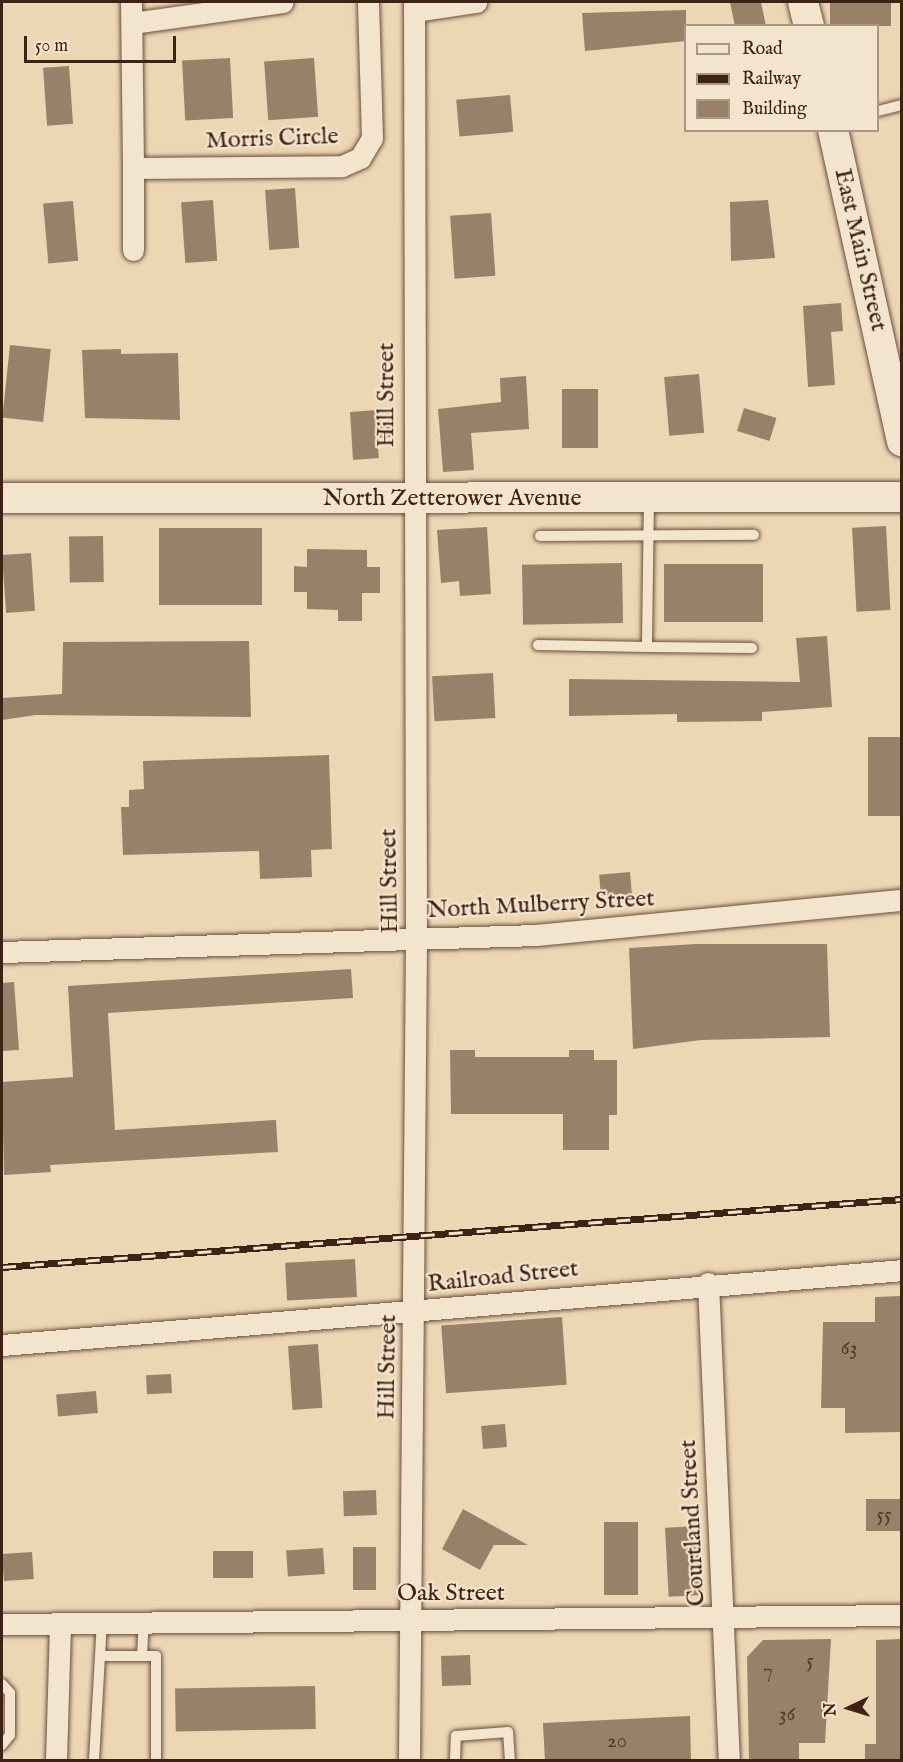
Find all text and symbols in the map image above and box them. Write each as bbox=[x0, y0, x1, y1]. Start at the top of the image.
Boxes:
scale bar bbox=[27, 24, 178, 62]
legend bbox=[684, 24, 879, 132]
text: 50 m bbox=[35, 35, 68, 58]
text: Road bbox=[742, 38, 783, 61]
text: Railway bbox=[742, 68, 801, 91]
text: Building bbox=[742, 98, 807, 121]
street label: Morris Circle bbox=[205, 122, 339, 156]
street label: East Main Street bbox=[827, 166, 893, 334]
street label: Hill Street bbox=[373, 342, 401, 448]
street label: North Zetterower Avenue bbox=[323, 485, 581, 513]
street label: Hill Street bbox=[375, 828, 405, 934]
street label: North Mulberry Street bbox=[427, 885, 655, 925]
street label: Railroad Street bbox=[426, 1255, 580, 1299]
street label: Hill Street bbox=[373, 1314, 403, 1420]
house number: 63 bbox=[841, 1336, 857, 1362]
street label: Courtland Street bbox=[674, 1439, 712, 1607]
house number: 55 bbox=[876, 1503, 892, 1529]
street label: Oak Street bbox=[397, 1580, 505, 1608]
house number: 5 bbox=[806, 1649, 814, 1675]
house number: 7 bbox=[763, 1659, 773, 1685]
north arrow bbox=[819, 1678, 879, 1738]
house number: 36 bbox=[779, 1702, 795, 1728]
text: N bbox=[821, 1702, 842, 1717]
house number: 20 bbox=[607, 1729, 627, 1755]

